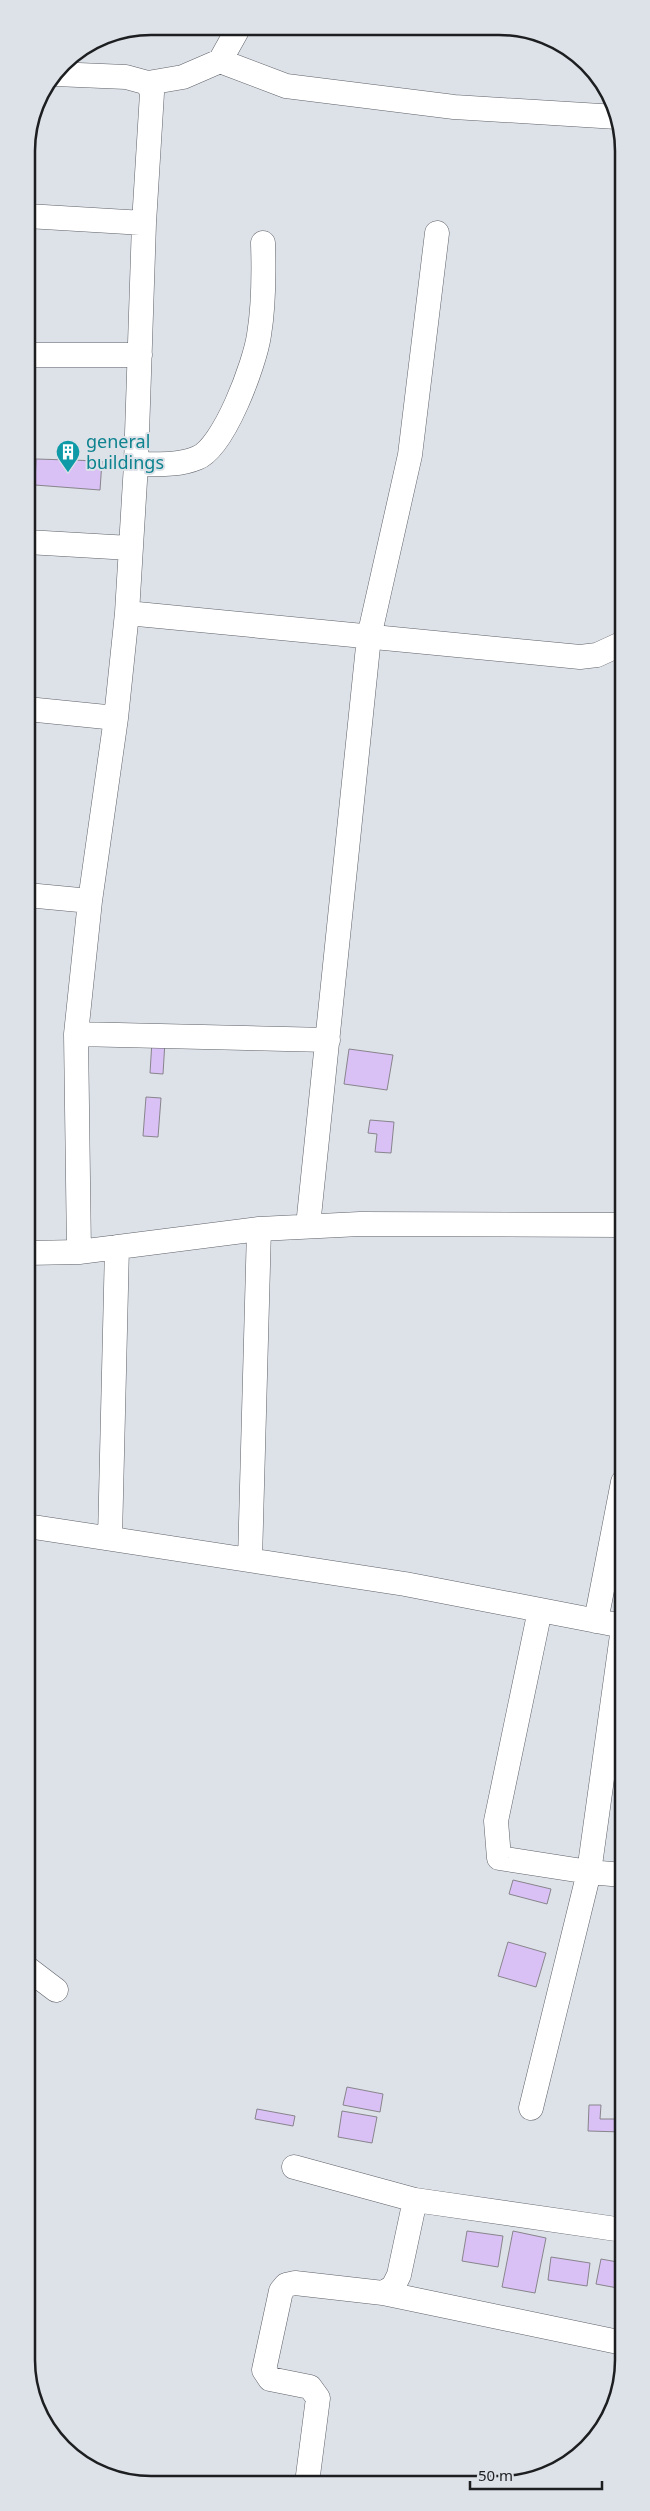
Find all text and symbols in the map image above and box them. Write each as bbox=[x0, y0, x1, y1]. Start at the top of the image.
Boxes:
place label: general buildings bbox=[86, 429, 164, 474]
building icon: general buildings bbox=[55, 439, 81, 473]
scale bar bbox=[470, 2458, 602, 2490]
text: 50 m bbox=[478, 2465, 513, 2485]

